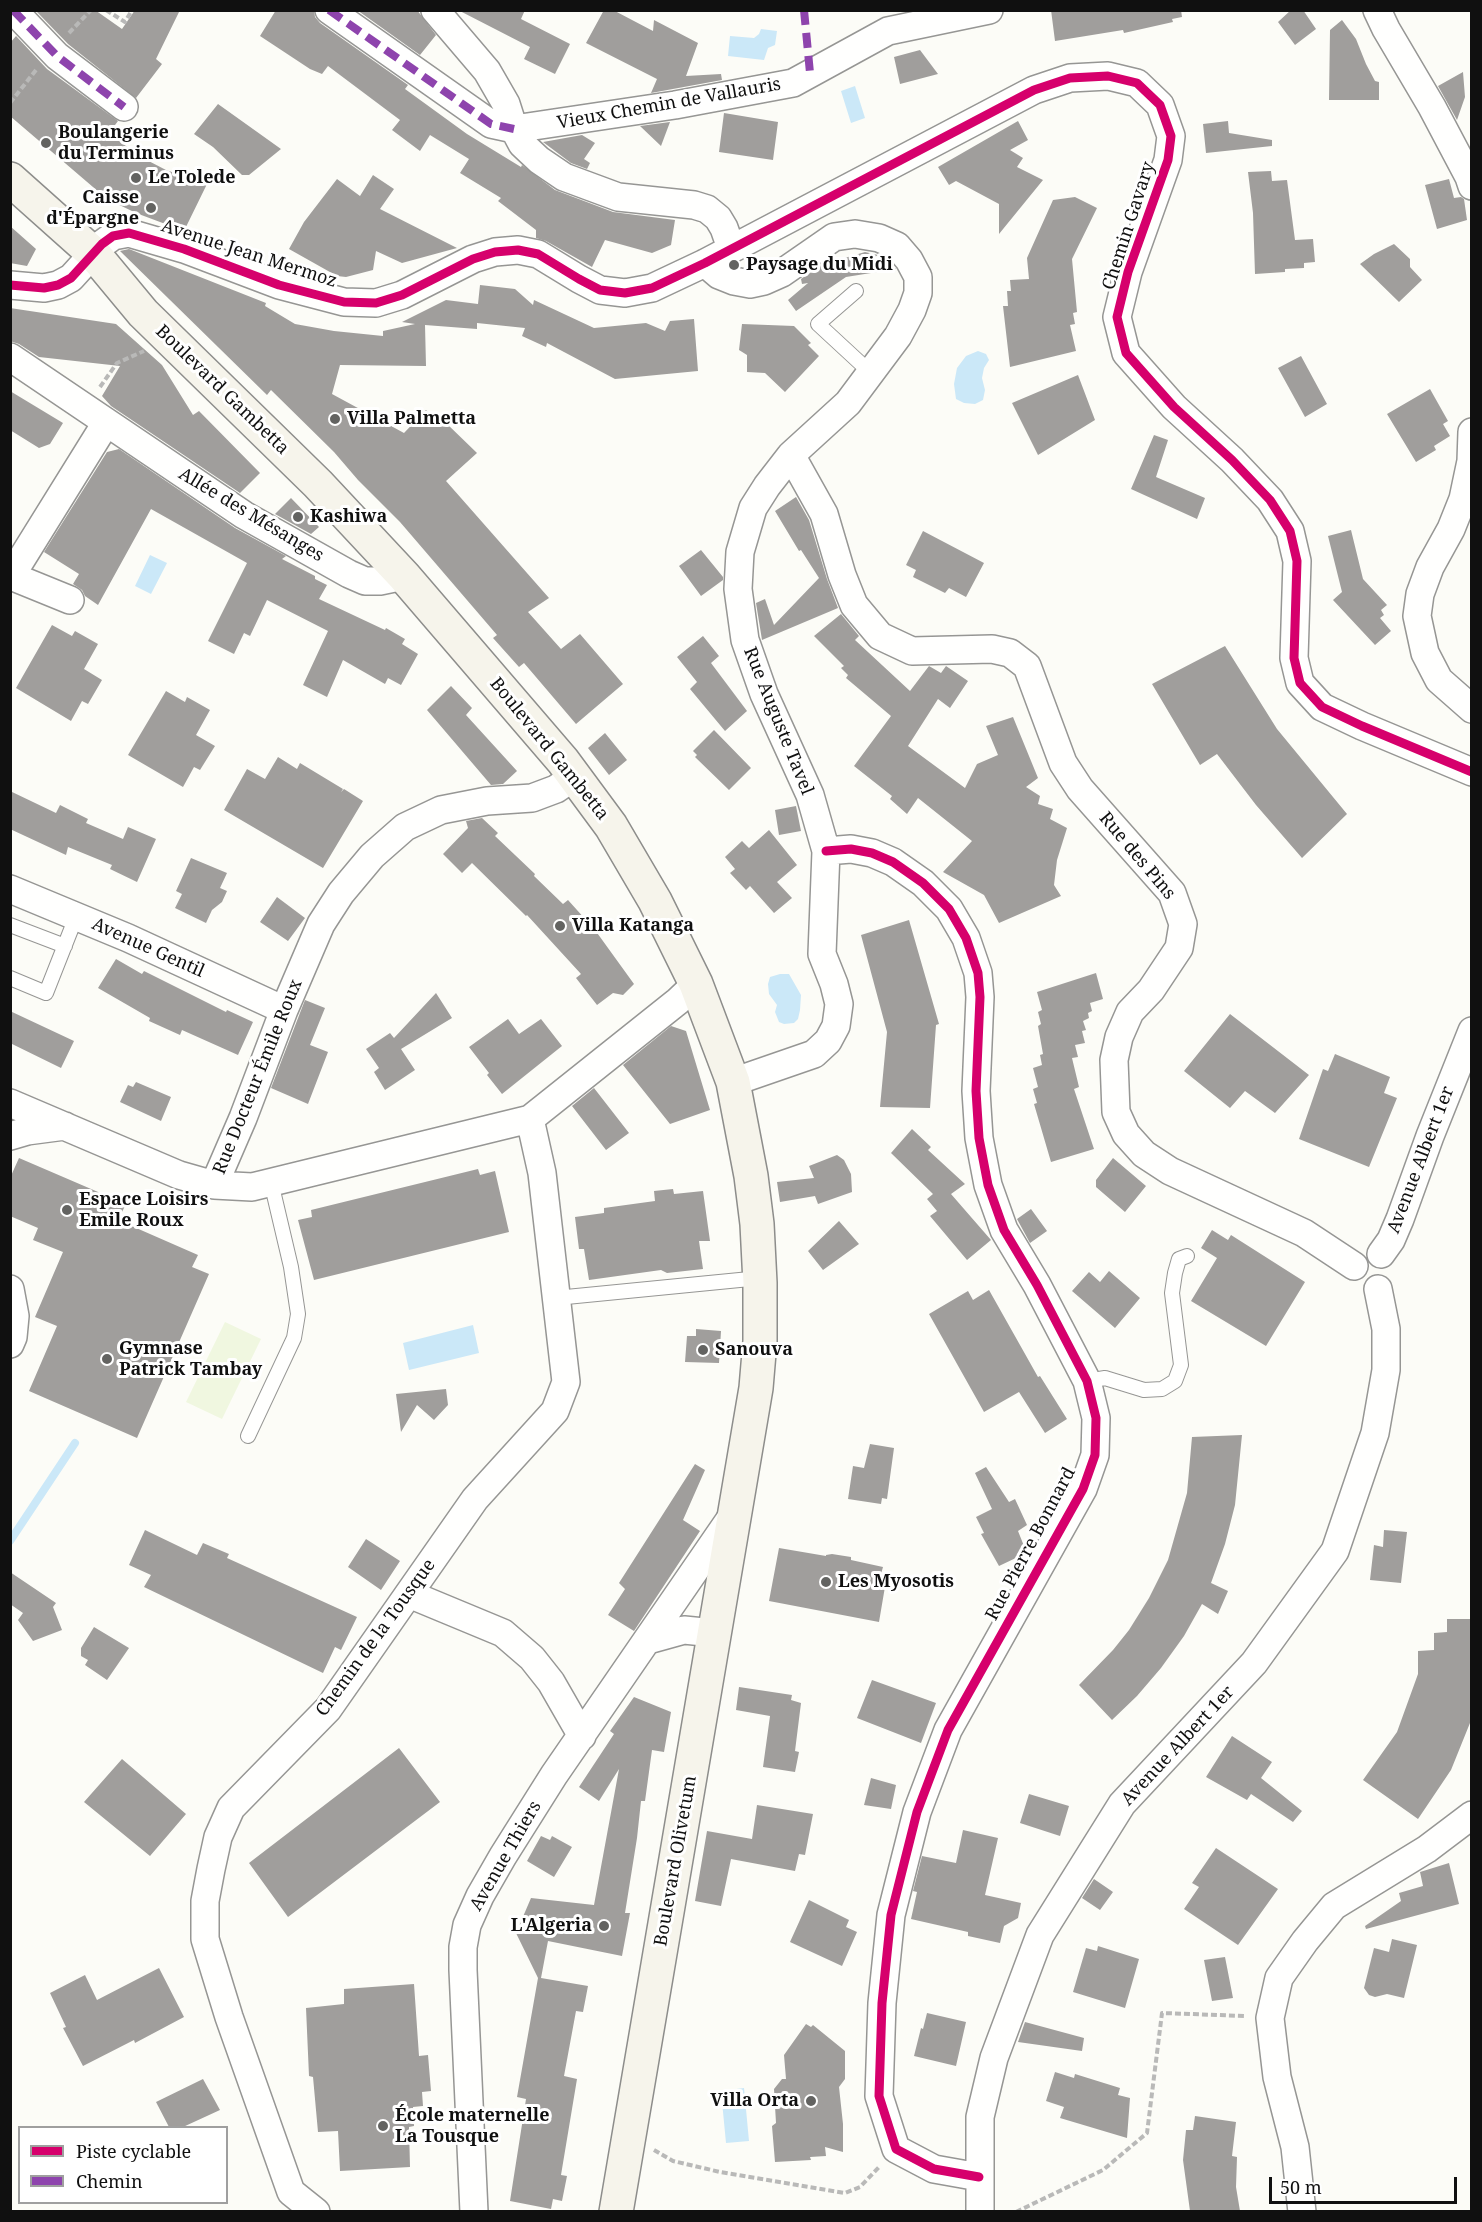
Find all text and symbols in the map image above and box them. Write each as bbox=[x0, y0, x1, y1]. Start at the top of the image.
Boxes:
street label: Vieux Chemin de Vallauris bbox=[555, 74, 783, 134]
place label: Boulangerie du Terminus bbox=[58, 122, 174, 164]
marker: Boulangerie du Terminus bbox=[39, 136, 53, 150]
street label: Chemin Gavary bbox=[1098, 159, 1160, 293]
place label: Le Tolede bbox=[148, 167, 235, 189]
marker: Le Tolede bbox=[129, 171, 143, 185]
place label: Caisse d'Épargne bbox=[46, 187, 139, 230]
marker: Caisse d'Épargne bbox=[144, 201, 158, 215]
street label: Avenue Jean Mermoz bbox=[159, 215, 339, 293]
place label: Paysage du Midi bbox=[746, 254, 893, 276]
marker: Paysage du Midi bbox=[727, 258, 741, 272]
street label: Boulevard Gambetta bbox=[151, 321, 293, 459]
place label: Villa Palmetta bbox=[347, 408, 476, 430]
marker: Villa Palmetta bbox=[328, 412, 342, 426]
street label: Allée des Mésanges bbox=[175, 463, 327, 567]
place label: Kashiwa bbox=[310, 506, 387, 528]
marker: Kashiwa bbox=[291, 510, 305, 524]
street label: Rue Auguste Tavel bbox=[738, 644, 818, 798]
street label: Boulevard Gambetta bbox=[485, 673, 613, 825]
street label: Rue des Pins bbox=[1094, 808, 1180, 904]
street label: Avenue Gentil bbox=[88, 914, 208, 982]
place label: Villa Katanga bbox=[572, 915, 694, 937]
marker: Villa Katanga bbox=[553, 919, 567, 933]
street label: Rue Docteur Émile Roux bbox=[209, 976, 307, 1178]
street label: Avenue Albert 1er bbox=[1383, 1083, 1459, 1237]
place label: Espace Loisirs Emile Roux bbox=[79, 1189, 209, 1232]
marker: Espace Loisirs Emile Roux bbox=[60, 1203, 74, 1217]
place label: Gymnase Patrick Tambay bbox=[119, 1338, 262, 1380]
place label: Sanouva bbox=[715, 1339, 793, 1361]
marker: Sanouva bbox=[696, 1343, 710, 1357]
marker: Gymnase Patrick Tambay bbox=[100, 1352, 114, 1366]
street label: Rue Pierre Bonnard bbox=[982, 1464, 1080, 1624]
street label: Chemin de la Tousque bbox=[312, 1555, 440, 1721]
place label: Les Myosotis bbox=[838, 1571, 954, 1593]
marker: Les Myosotis bbox=[819, 1575, 833, 1589]
street label: Avenue Albert 1er bbox=[1117, 1682, 1239, 1810]
street label: Boulevard Olivetum bbox=[650, 1774, 702, 1948]
street label: Avenue Thiers bbox=[466, 1797, 546, 1915]
place label: L'Algeria bbox=[511, 1915, 592, 1937]
marker: L'Algeria bbox=[597, 1919, 611, 1933]
place label: Villa Orta bbox=[710, 2090, 799, 2112]
marker: Villa Orta bbox=[804, 2094, 818, 2108]
place label: École maternelle La Tousque bbox=[395, 2105, 549, 2148]
marker: École maternelle La Tousque bbox=[376, 2119, 390, 2133]
legend bbox=[18, 2126, 228, 2204]
text: Piste cyclable bbox=[76, 2139, 191, 2163]
scale bar bbox=[1272, 2165, 1460, 2203]
text: Chemin bbox=[76, 2169, 143, 2193]
text: 50 m bbox=[1280, 2175, 1322, 2199]

